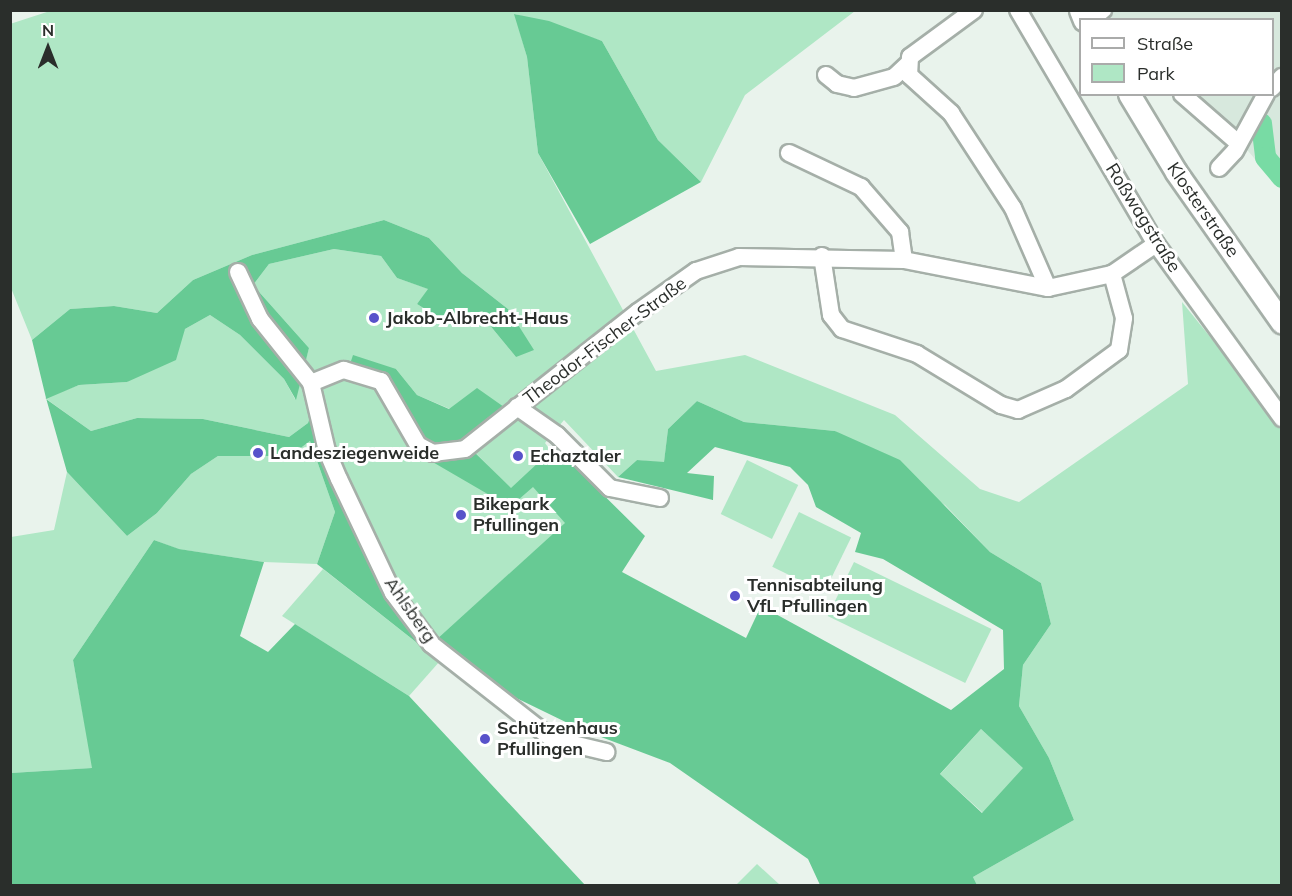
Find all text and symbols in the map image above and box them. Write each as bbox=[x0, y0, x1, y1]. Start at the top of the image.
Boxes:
north arrow bbox=[18, 18, 78, 78]
legend bbox=[1079, 18, 1274, 96]
text: N bbox=[42, 20, 54, 40]
text: Straße bbox=[1137, 32, 1193, 55]
text: Park bbox=[1137, 62, 1175, 85]
street label: Klosterstraße bbox=[1162, 158, 1244, 262]
street label: Roßwagstraße bbox=[1101, 160, 1185, 276]
street label: Theodor-Fischer-Straße bbox=[519, 273, 691, 409]
place label: Jakob-Albrecht-Haus bbox=[386, 307, 569, 329]
marker: Jakob-Albrecht-Haus bbox=[367, 311, 381, 325]
place label: Landesziegenweide bbox=[270, 442, 439, 464]
place label: Echaztaler bbox=[530, 445, 621, 467]
marker: Landesziegenweide bbox=[251, 446, 265, 460]
marker: Echaztaler bbox=[511, 449, 525, 463]
place label: Bikepark Pfullingen bbox=[473, 494, 559, 536]
marker: Bikepark Pfullingen bbox=[454, 508, 468, 522]
street label: Ahlsberg bbox=[380, 573, 440, 647]
place label: Tennisabteilung VfL Pfullingen bbox=[747, 575, 883, 618]
marker: Tennisabteilung VfL Pfullingen bbox=[728, 589, 742, 603]
place label: Schützenhaus Pfullingen bbox=[497, 718, 618, 760]
marker: Schützenhaus Pfullingen bbox=[478, 732, 492, 746]

